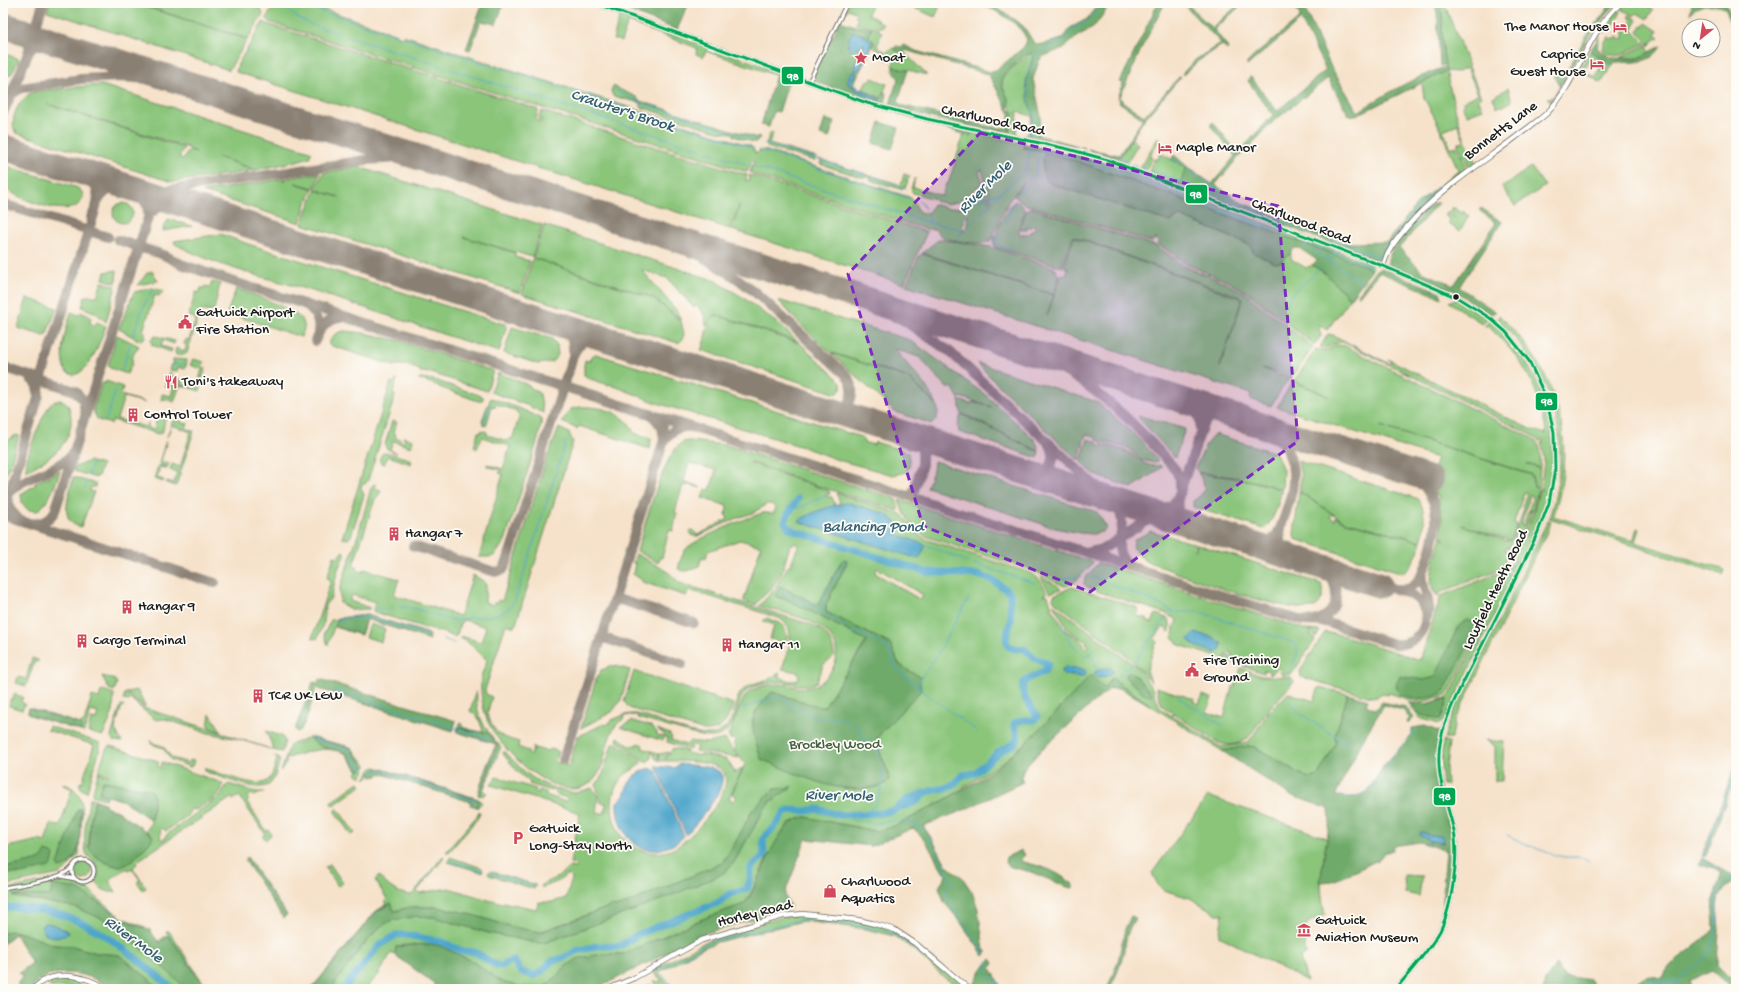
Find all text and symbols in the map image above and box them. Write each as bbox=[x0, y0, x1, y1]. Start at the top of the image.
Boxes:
place label: The Manor House bbox=[1504, 18, 1609, 36]
north arrow bbox=[1681, 18, 1721, 58]
hotel icon: The Manor House bbox=[1612, 19, 1628, 35]
text: N bbox=[1691, 38, 1703, 52]
place label: Caprice Guest House bbox=[1510, 46, 1586, 81]
place label: Moat bbox=[872, 49, 907, 67]
place icon: Moat bbox=[853, 50, 869, 66]
hotel icon: Caprice Guest House bbox=[1589, 56, 1605, 72]
line badge: 98 bbox=[781, 66, 804, 85]
text: 98 bbox=[786, 72, 799, 84]
water label: Crawter's Brook bbox=[568, 86, 678, 138]
street label: Bonnetts Lane bbox=[1460, 97, 1542, 165]
street label: Charlwood Road bbox=[940, 101, 1048, 141]
place label: Maple Manor bbox=[1176, 139, 1257, 157]
hotel icon: Maple Manor bbox=[1157, 140, 1173, 156]
water label: River Mole bbox=[955, 157, 1017, 219]
line badge: 98 bbox=[1185, 184, 1208, 204]
text: 98 bbox=[1189, 190, 1202, 202]
street label: Charlwood Road bbox=[1249, 195, 1355, 250]
unlabelled marker bbox=[1451, 292, 1461, 302]
place label: Gatwick Airport Fire Station bbox=[195, 304, 296, 339]
public building icon: Gatwick Airport Fire Station bbox=[177, 314, 193, 330]
place label: Toni's takeaway bbox=[181, 373, 284, 391]
restaurant icon: Toni's takeaway bbox=[163, 374, 179, 390]
line badge: 98 bbox=[1535, 392, 1558, 411]
text: 98 bbox=[1540, 397, 1553, 409]
place label: Control Tower bbox=[144, 406, 233, 424]
building icon: Control Tower bbox=[125, 407, 141, 423]
water label: Balancing Pond bbox=[823, 519, 925, 538]
place label: Hangar 7 bbox=[405, 525, 464, 543]
building icon: Hangar 7 bbox=[386, 526, 402, 542]
street label: Lowfield Heath Road bbox=[1459, 526, 1533, 653]
place label: Hangar 9 bbox=[138, 598, 196, 616]
building icon: Hangar 9 bbox=[119, 599, 135, 615]
place label: Cargo Terminal bbox=[93, 632, 186, 650]
building icon: Cargo Terminal bbox=[74, 633, 90, 649]
place label: Hangar 11 bbox=[738, 636, 800, 654]
building icon: Hangar 11 bbox=[719, 637, 735, 653]
place label: Fire Training Ground bbox=[1202, 652, 1279, 687]
public building icon: Fire Training Ground bbox=[1184, 662, 1200, 678]
place label: TCR UK LGW bbox=[268, 687, 343, 705]
building icon: TCR UK LGW bbox=[250, 688, 266, 704]
park label: Brockley Wood bbox=[788, 736, 882, 754]
water label: River Mole bbox=[805, 787, 874, 807]
line badge: 98 bbox=[1433, 787, 1456, 806]
text: 98 bbox=[1438, 792, 1451, 804]
place label: Gatwick Long-Stay North bbox=[529, 820, 632, 855]
parking icon: Gatwick Long-Stay North bbox=[510, 830, 526, 846]
place label: Charlwood Aquatics bbox=[841, 873, 911, 908]
shop icon: Charlwood Aquatics bbox=[822, 883, 838, 899]
street label: Horley Road bbox=[716, 896, 795, 932]
place label: Gatwick Aviation Museum bbox=[1315, 912, 1419, 947]
water label: River Mole bbox=[100, 913, 167, 969]
museum icon: Gatwick Aviation Museum bbox=[1296, 922, 1312, 938]

